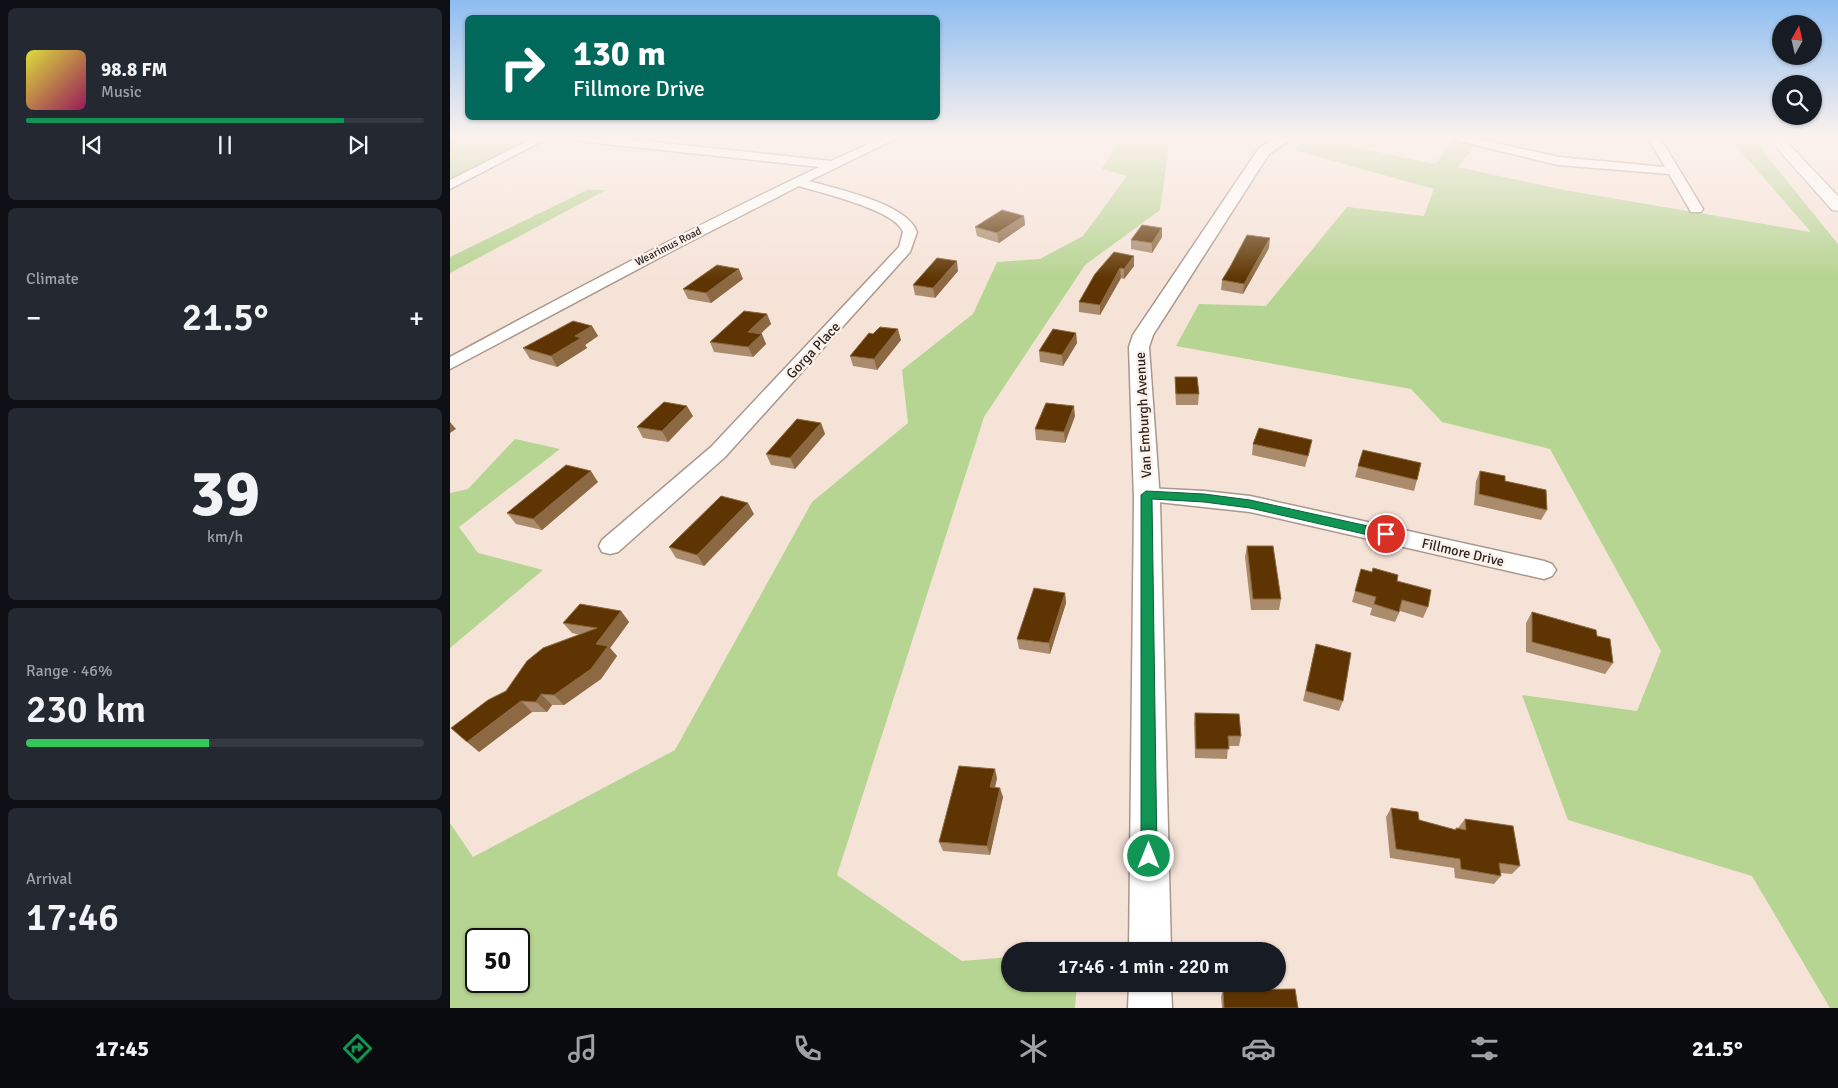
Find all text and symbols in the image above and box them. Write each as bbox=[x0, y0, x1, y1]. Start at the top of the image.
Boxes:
north arrow bbox=[1772, 15, 1822, 65]
map controls bbox=[1772, 15, 1822, 125]
text: 130 m bbox=[573, 32, 666, 75]
icon: right bbox=[490, 35, 555, 100]
text: 98.8 FM bbox=[101, 58, 167, 82]
text: Fillmore Drive bbox=[573, 75, 705, 102]
button: search bbox=[1772, 75, 1822, 125]
text: Music bbox=[101, 82, 142, 102]
icon: previous bbox=[78, 131, 106, 159]
icon: pause bbox=[211, 131, 239, 159]
icon: next bbox=[344, 131, 372, 159]
street label: Wearimus Road bbox=[633, 224, 704, 269]
text: Climate bbox=[26, 269, 79, 289]
text: 21.5° bbox=[182, 294, 268, 341]
text: − bbox=[26, 301, 41, 335]
text: + bbox=[409, 301, 424, 335]
street label: Gorga Place bbox=[783, 318, 844, 382]
street label: Van Emburgh Avenue bbox=[1132, 351, 1155, 479]
text: 39 bbox=[190, 454, 260, 534]
pin bbox=[1365, 513, 1407, 555]
icon: arrive bbox=[1372, 520, 1400, 548]
text: km/h bbox=[207, 527, 243, 547]
street label: Fillmore Drive bbox=[1420, 535, 1506, 570]
text: Range · 46% bbox=[26, 661, 112, 681]
text: 230 km bbox=[26, 686, 146, 733]
position arrow bbox=[1122, 829, 1174, 881]
text: Arrival bbox=[26, 869, 72, 889]
text: 17:46 bbox=[26, 894, 119, 941]
speed limit sign: 50 bbox=[465, 928, 530, 993]
text: 17:46 · 1 min · 220 m bbox=[1058, 955, 1229, 979]
icon: directions bbox=[340, 1031, 375, 1066]
icon: music bbox=[565, 1031, 600, 1066]
icon: phone bbox=[790, 1031, 825, 1066]
icon: climate bbox=[1016, 1031, 1051, 1066]
icon: car bbox=[1241, 1031, 1276, 1066]
icon: filters bbox=[1467, 1031, 1502, 1066]
text: 17:45 bbox=[95, 1035, 149, 1062]
text: 21.5° bbox=[1692, 1035, 1743, 1062]

